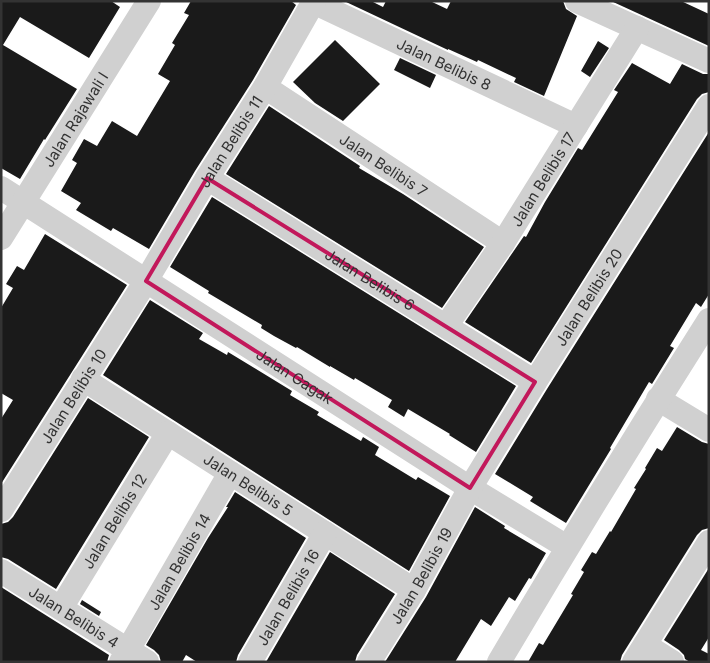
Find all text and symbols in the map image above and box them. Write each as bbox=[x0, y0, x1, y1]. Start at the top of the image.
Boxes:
street label: Jalan Belibis 8 bbox=[394, 33, 494, 94]
street label: Jalan Rajawali I bbox=[38, 68, 112, 170]
street label: Jalan Belibis 11 bbox=[194, 92, 267, 191]
street label: Jalan Belibis 17 bbox=[506, 128, 579, 230]
street label: Jalan Belibis 7 bbox=[336, 129, 431, 201]
street label: Jalan Belibis 6 bbox=[322, 244, 418, 314]
street label: Jalan Belibis 20 bbox=[551, 245, 626, 349]
street label: Jalan Gagak bbox=[253, 344, 338, 408]
street label: Jalan Belibis 10 bbox=[36, 345, 110, 447]
street label: Jalan Belibis 5 bbox=[200, 449, 296, 520]
street label: Jalan Belibis 12 bbox=[78, 470, 151, 572]
street label: Jalan Belibis 14 bbox=[144, 510, 214, 613]
street label: Jalan Belibis 19 bbox=[386, 524, 456, 627]
street label: Jalan Belibis 16 bbox=[252, 546, 323, 649]
street label: Jalan Belibis 4 bbox=[25, 581, 123, 652]

